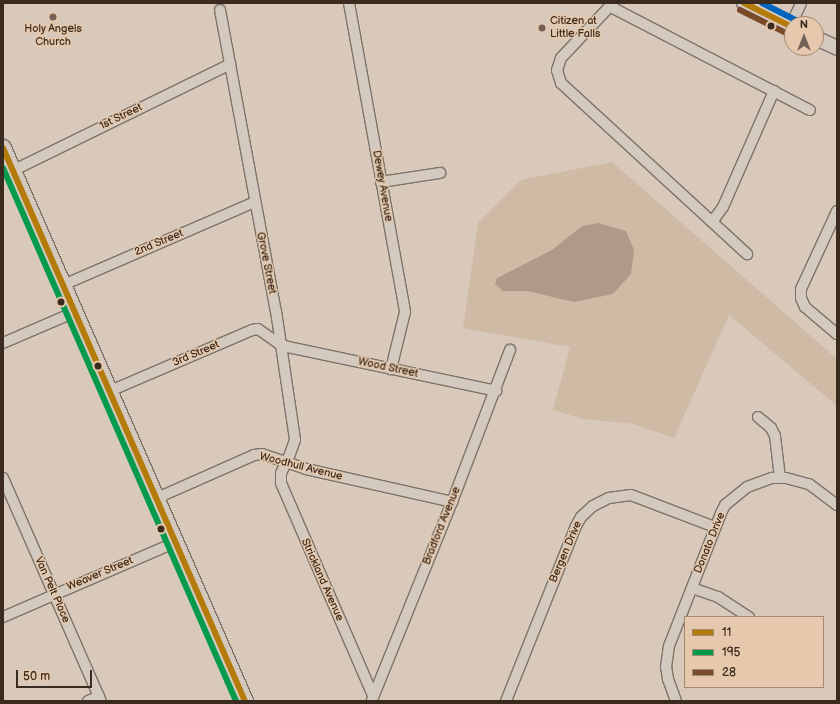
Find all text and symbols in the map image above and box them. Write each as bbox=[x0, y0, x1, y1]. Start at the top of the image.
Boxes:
marker: Holy Angels Church bbox=[48, 12, 58, 22]
place label: Citizen at Little Falls bbox=[550, 15, 600, 41]
north arrow bbox=[784, 16, 824, 56]
text: N bbox=[800, 18, 808, 31]
unlabelled marker bbox=[766, 21, 776, 31]
place label: Holy Angels Church bbox=[24, 23, 82, 49]
marker: Citizen at Little Falls bbox=[537, 23, 547, 33]
street label: 1st Street bbox=[97, 101, 145, 133]
street label: Dewey Avenue bbox=[369, 149, 395, 223]
street label: 2nd Street bbox=[132, 227, 186, 259]
street label: Grove Street bbox=[254, 231, 278, 295]
unlabelled marker bbox=[56, 297, 66, 307]
street label: 3rd Street bbox=[170, 338, 222, 370]
street label: Wood Street bbox=[357, 355, 419, 381]
unlabelled marker bbox=[93, 361, 103, 371]
street label: Woodhull Avenue bbox=[258, 450, 344, 484]
street label: Bradford Avenue bbox=[420, 485, 464, 567]
street label: Donato Drive bbox=[692, 511, 728, 575]
street label: Bergen Drive bbox=[547, 519, 585, 585]
unlabelled marker bbox=[156, 524, 166, 534]
street label: Strickland Avenue bbox=[298, 537, 346, 623]
street label: Weaver Street bbox=[65, 554, 135, 594]
street label: Van Pelt Place bbox=[32, 555, 72, 625]
legend bbox=[684, 616, 824, 688]
text: 11 bbox=[722, 625, 731, 640]
text: 195 bbox=[722, 645, 740, 660]
scale bar bbox=[18, 662, 94, 688]
text: 28 bbox=[722, 665, 736, 680]
text: 50 m bbox=[23, 669, 50, 684]

